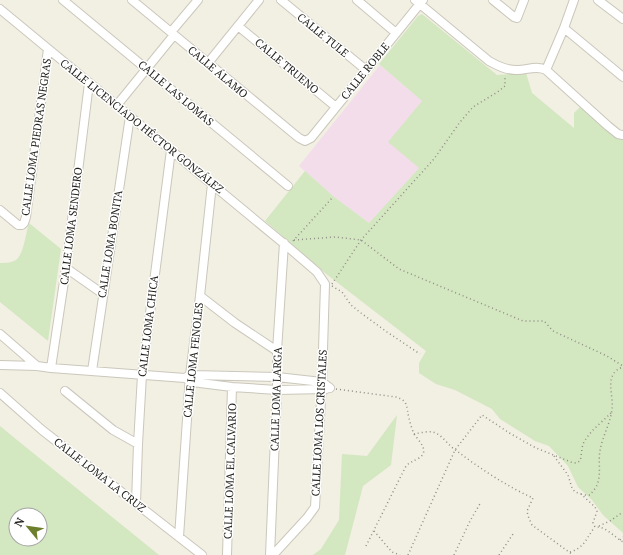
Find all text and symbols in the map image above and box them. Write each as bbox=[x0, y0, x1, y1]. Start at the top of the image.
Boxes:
street label: CALLE TULE bbox=[294, 10, 352, 60]
street label: CALLE TRUENO bbox=[252, 35, 322, 97]
street label: CALLE ROBLE bbox=[338, 40, 392, 102]
street label: CALLE ÁLAMO bbox=[185, 43, 251, 101]
street label: CALLE LICENCIADO HÉCTOR GONZÁLEZ bbox=[57, 56, 227, 197]
street label: CALLE LOMA PIEDRAS NEGRAS bbox=[18, 57, 54, 217]
street label: CALLE LAS LOMAS bbox=[135, 57, 217, 129]
street label: CALLE LOMA SENDERO bbox=[57, 166, 85, 286]
street label: CALLE LOMA BONITA bbox=[95, 189, 126, 299]
street label: CALLE LOMA CHICA bbox=[135, 274, 161, 378]
street label: CALLE LOMA FENOLES bbox=[180, 302, 206, 418]
street label: CALLE LOMA LARGA bbox=[267, 346, 285, 451]
street label: CALLE LOMA LOS CRISTALES bbox=[308, 349, 330, 497]
street label: CALLE LOMA EL CALVARIO bbox=[221, 403, 239, 539]
street label: CALLE LOMA LA CRUZ bbox=[51, 435, 149, 516]
north arrow bbox=[8, 507, 48, 547]
text: N bbox=[11, 515, 28, 529]

